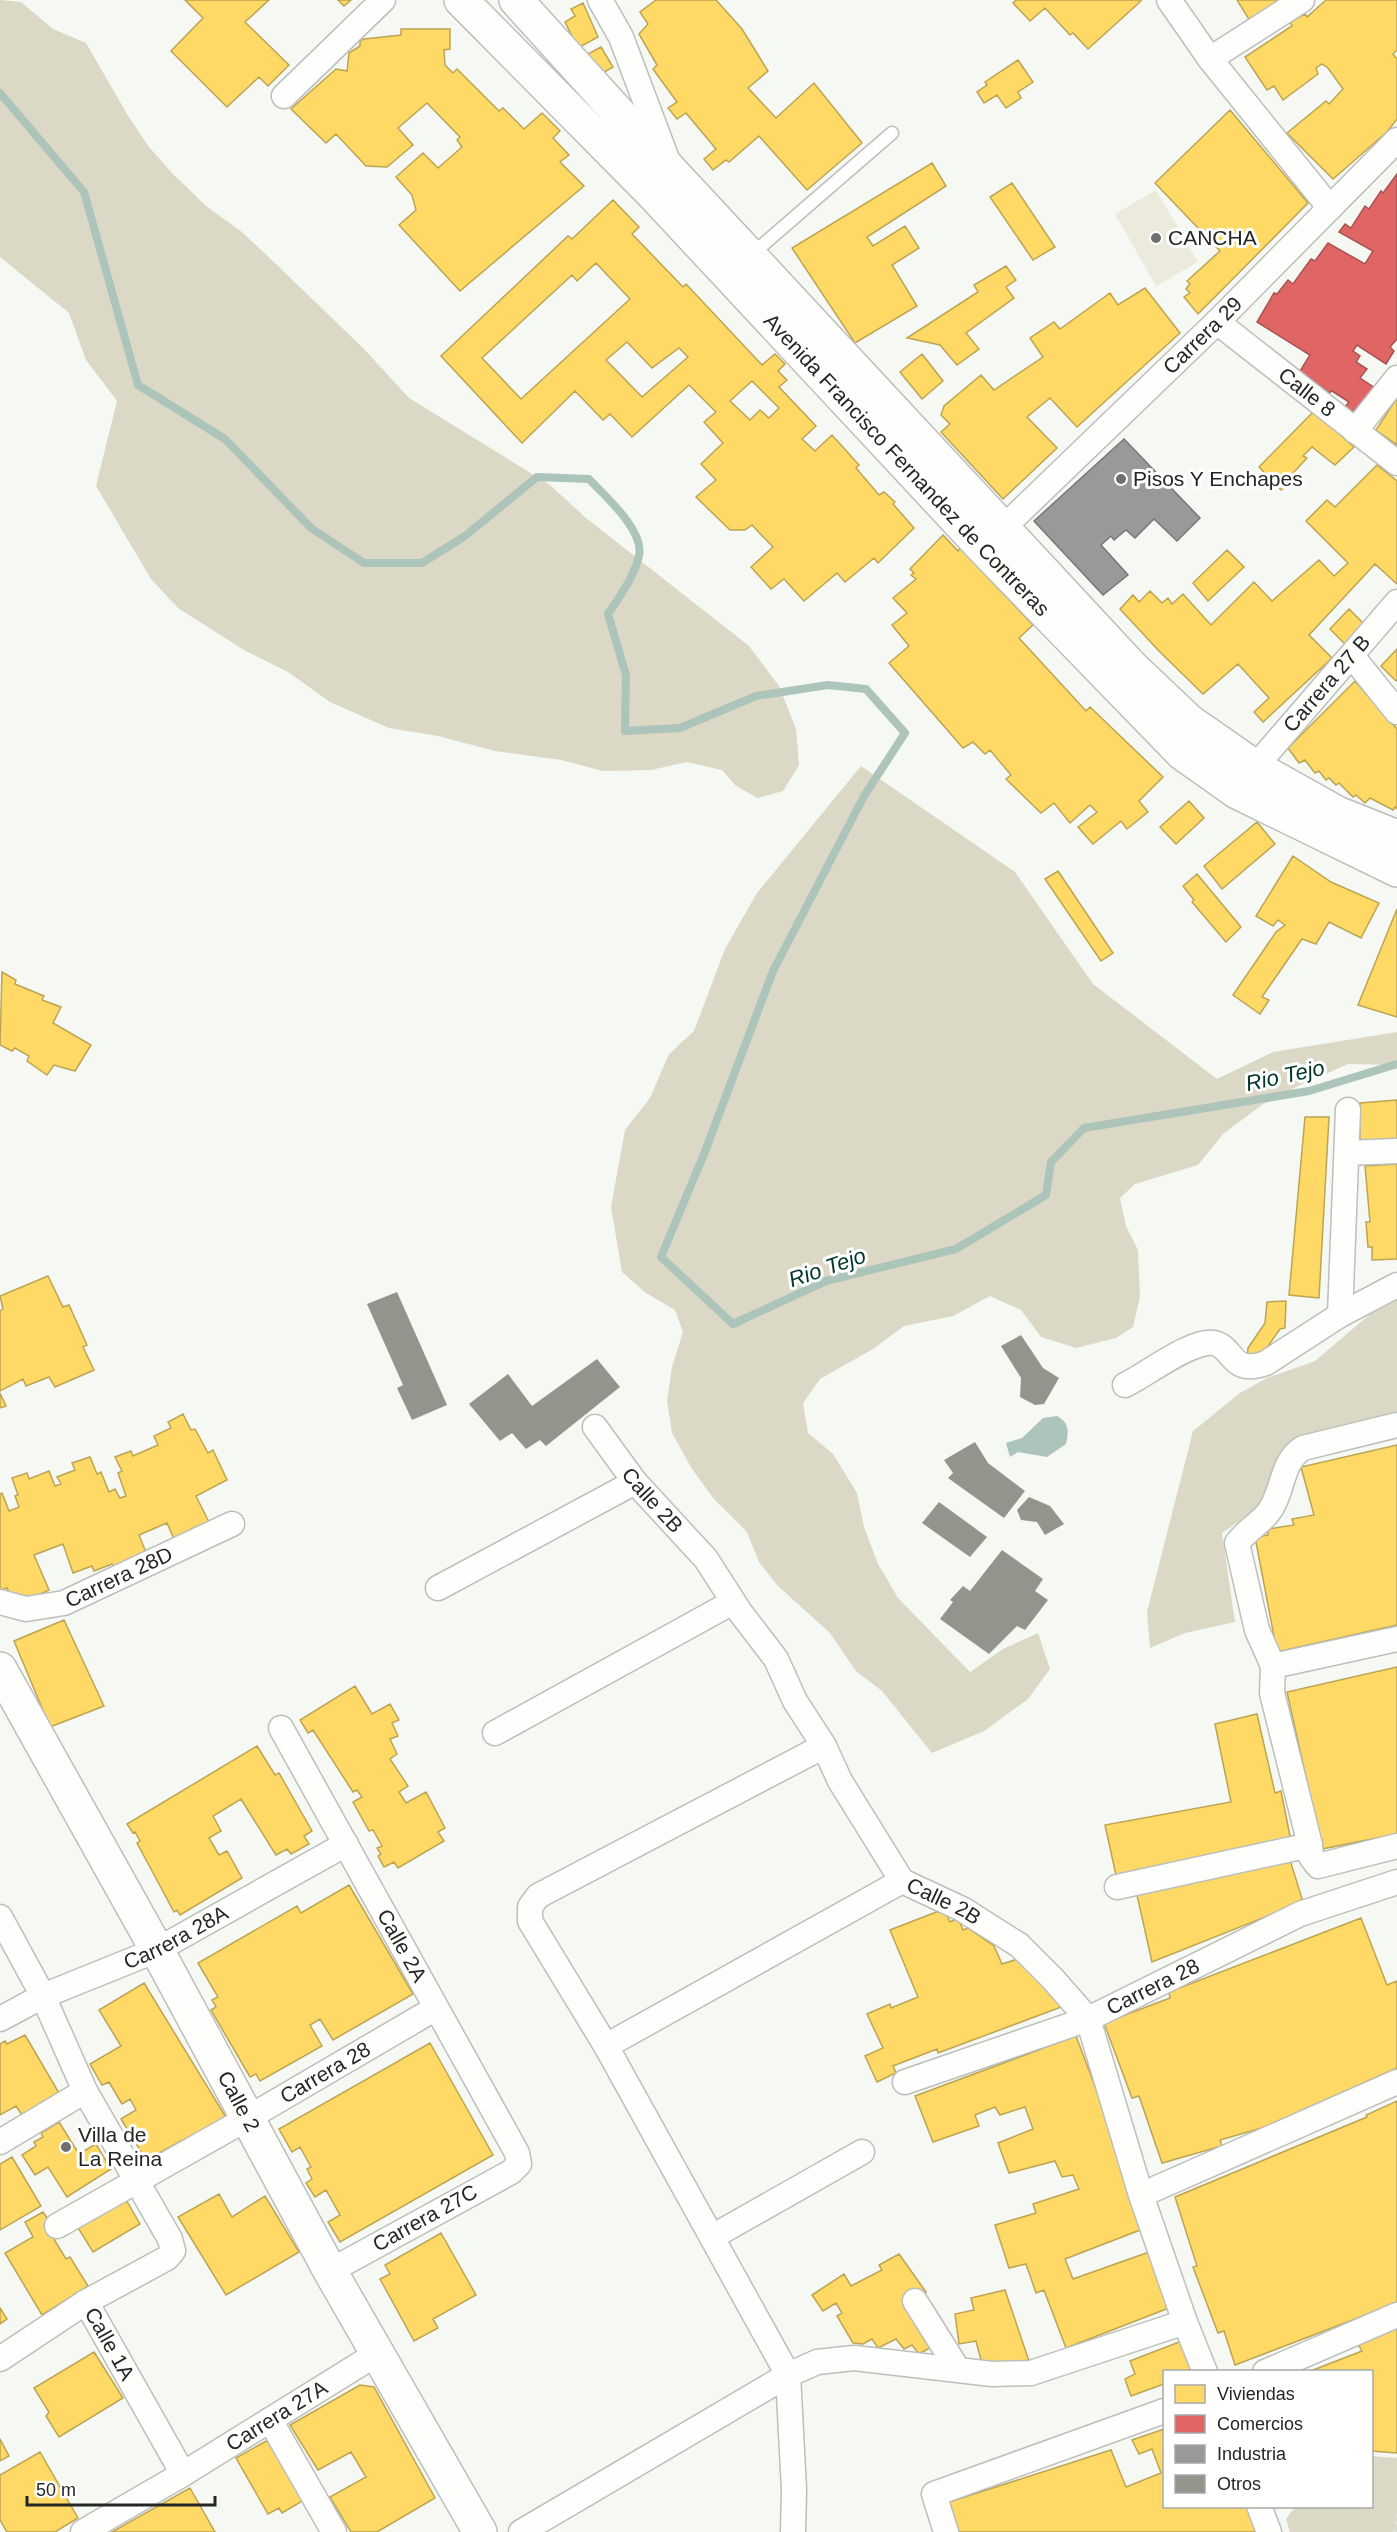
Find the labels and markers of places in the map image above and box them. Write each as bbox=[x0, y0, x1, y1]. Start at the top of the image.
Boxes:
place label: CANCHA bbox=[1168, 226, 1257, 249]
marker: CANCHA bbox=[1149, 231, 1163, 245]
place label: Pisos Y Enchapes bbox=[1133, 467, 1303, 490]
marker: Pisos Y Enchapes bbox=[1114, 472, 1128, 486]
place label: Villa de La Reina bbox=[78, 2123, 162, 2170]
marker: Villa de La Reina bbox=[59, 2140, 73, 2154]

